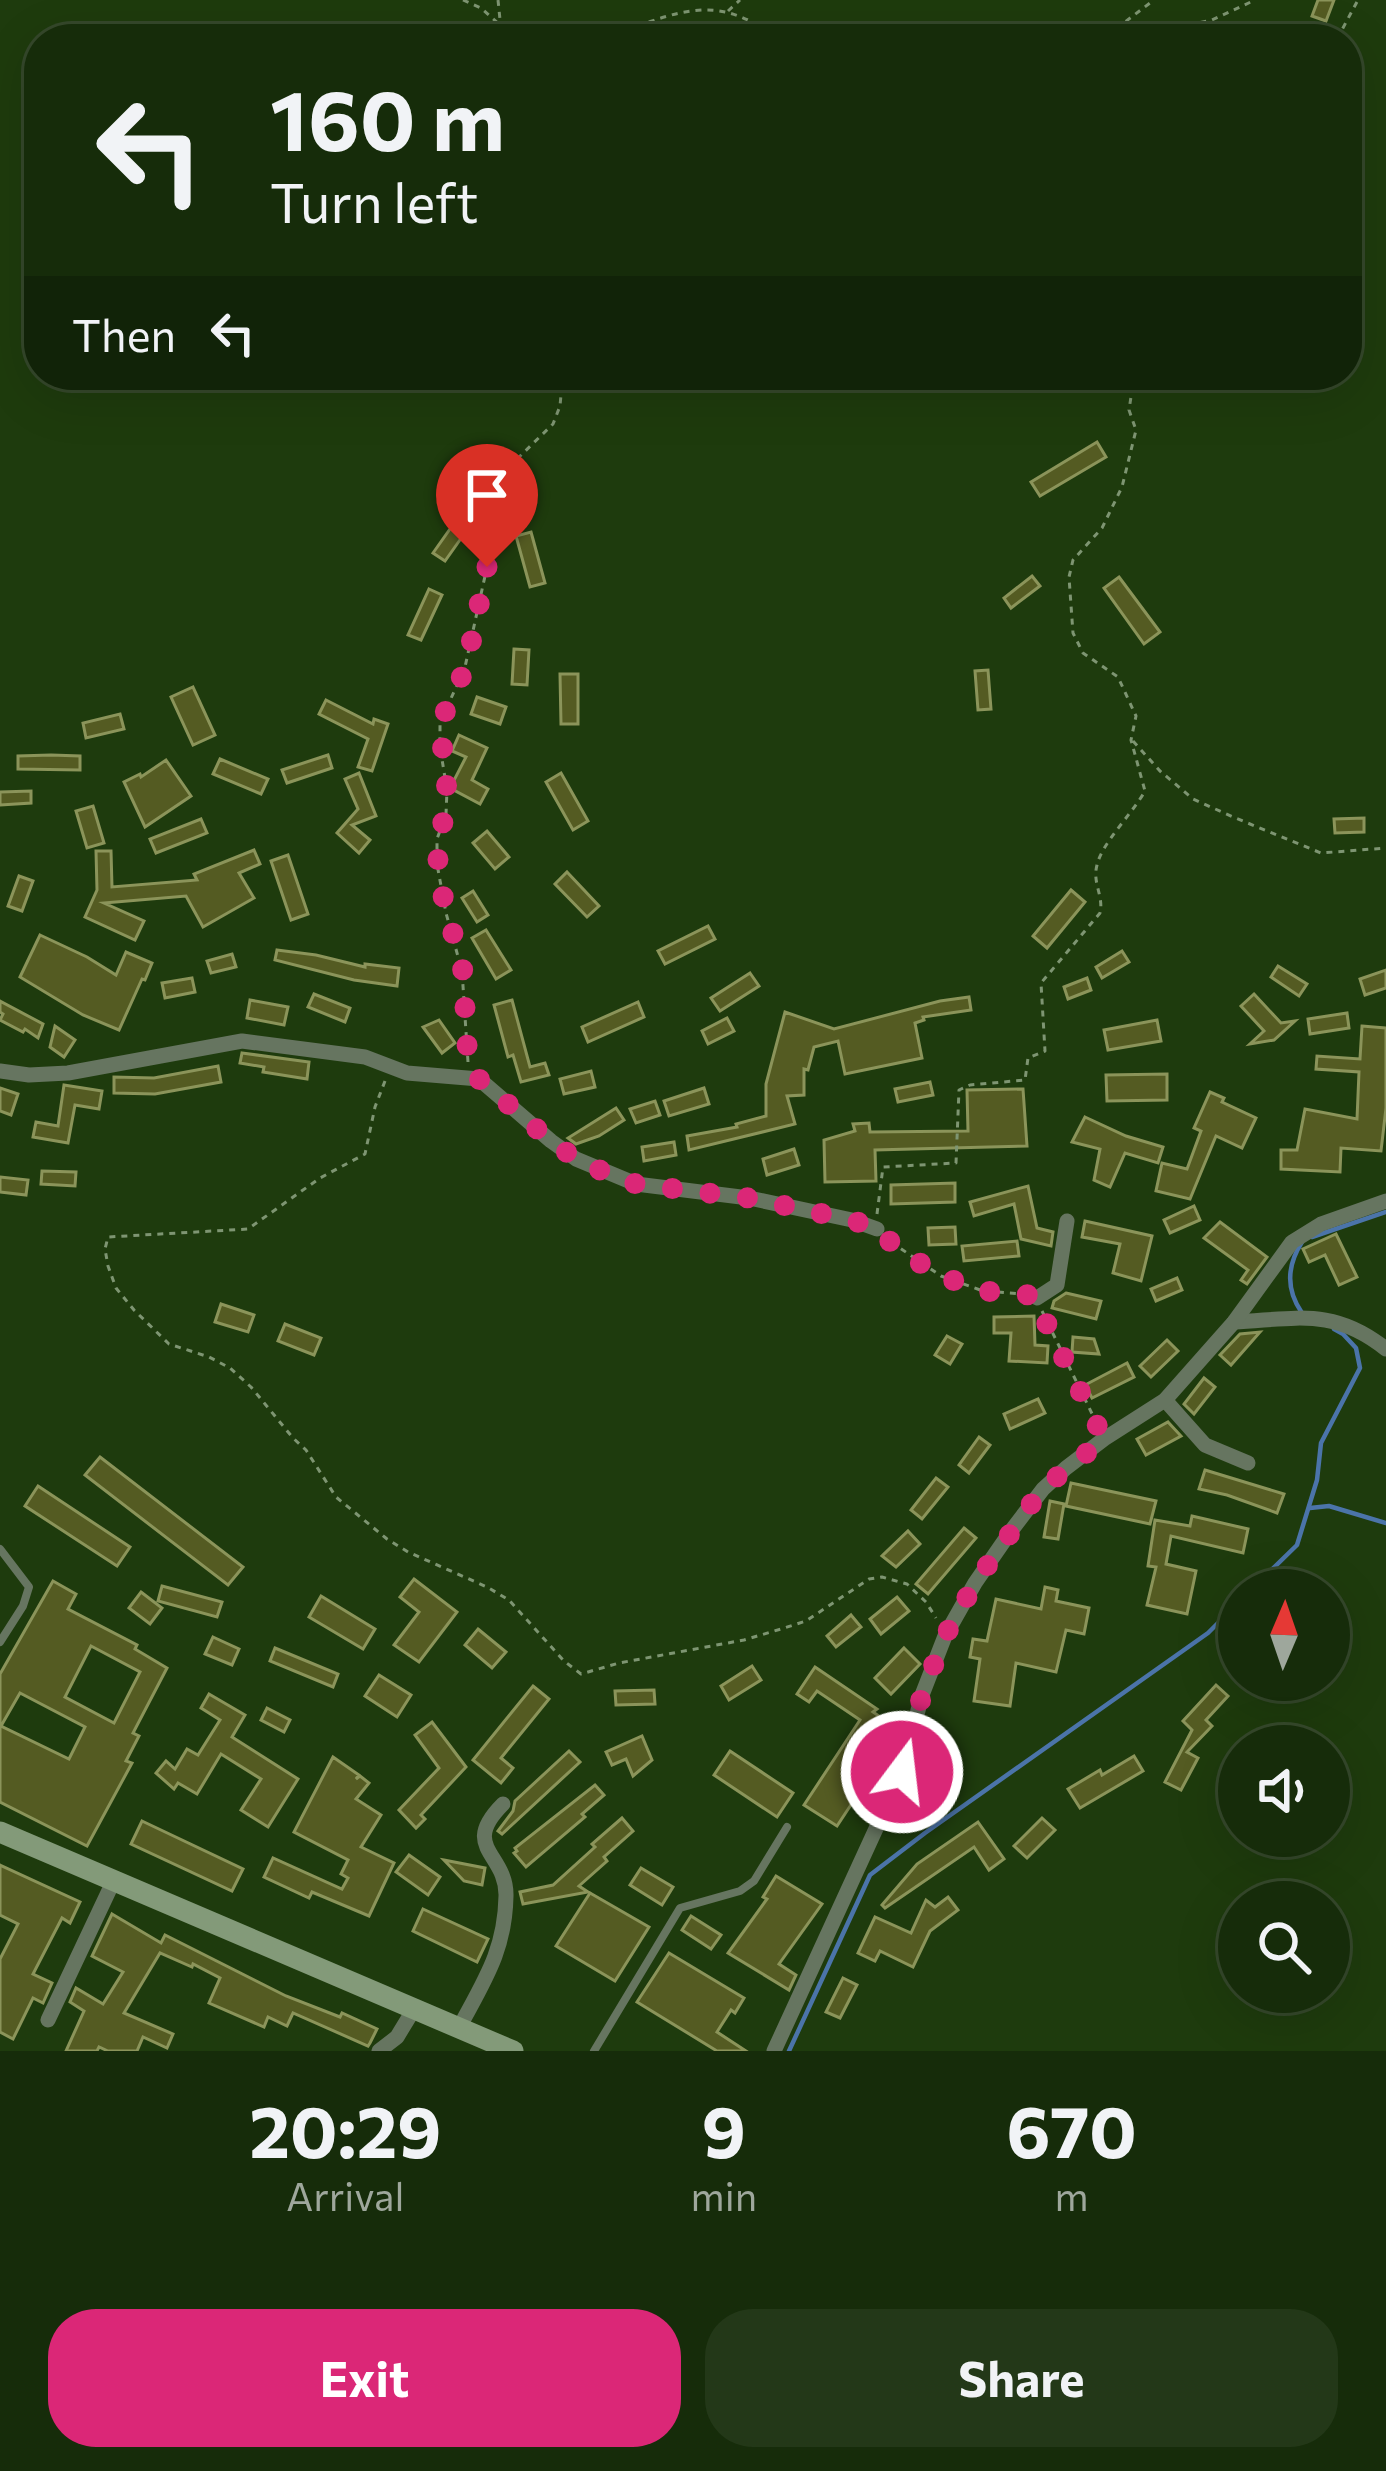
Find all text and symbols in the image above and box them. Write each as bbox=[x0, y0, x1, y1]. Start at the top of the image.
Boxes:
text: 160 m bbox=[270, 66, 505, 168]
icon: left bbox=[72, 72, 228, 228]
text: Turn left bbox=[270, 168, 478, 234]
icon: left bbox=[200, 300, 266, 366]
text: Then bbox=[72, 306, 176, 361]
pin bbox=[436, 444, 538, 567]
icon: arrive bbox=[454, 462, 520, 528]
north arrow bbox=[1218, 1569, 1350, 1701]
map controls bbox=[1218, 1569, 1350, 2013]
position arrow bbox=[839, 1709, 965, 1835]
button: sound bbox=[1218, 1725, 1350, 1857]
button: search bbox=[1218, 1881, 1350, 2013]
text: 20:29 bbox=[249, 2085, 441, 2173]
text: 9 bbox=[702, 2085, 746, 2173]
text: 670 bbox=[1006, 2085, 1137, 2173]
text: Arrival bbox=[286, 2171, 404, 2219]
text: min bbox=[691, 2171, 757, 2219]
text: m bbox=[1054, 2171, 1089, 2219]
button: Exit bbox=[48, 2309, 681, 2447]
button: Share bbox=[705, 2309, 1338, 2447]

